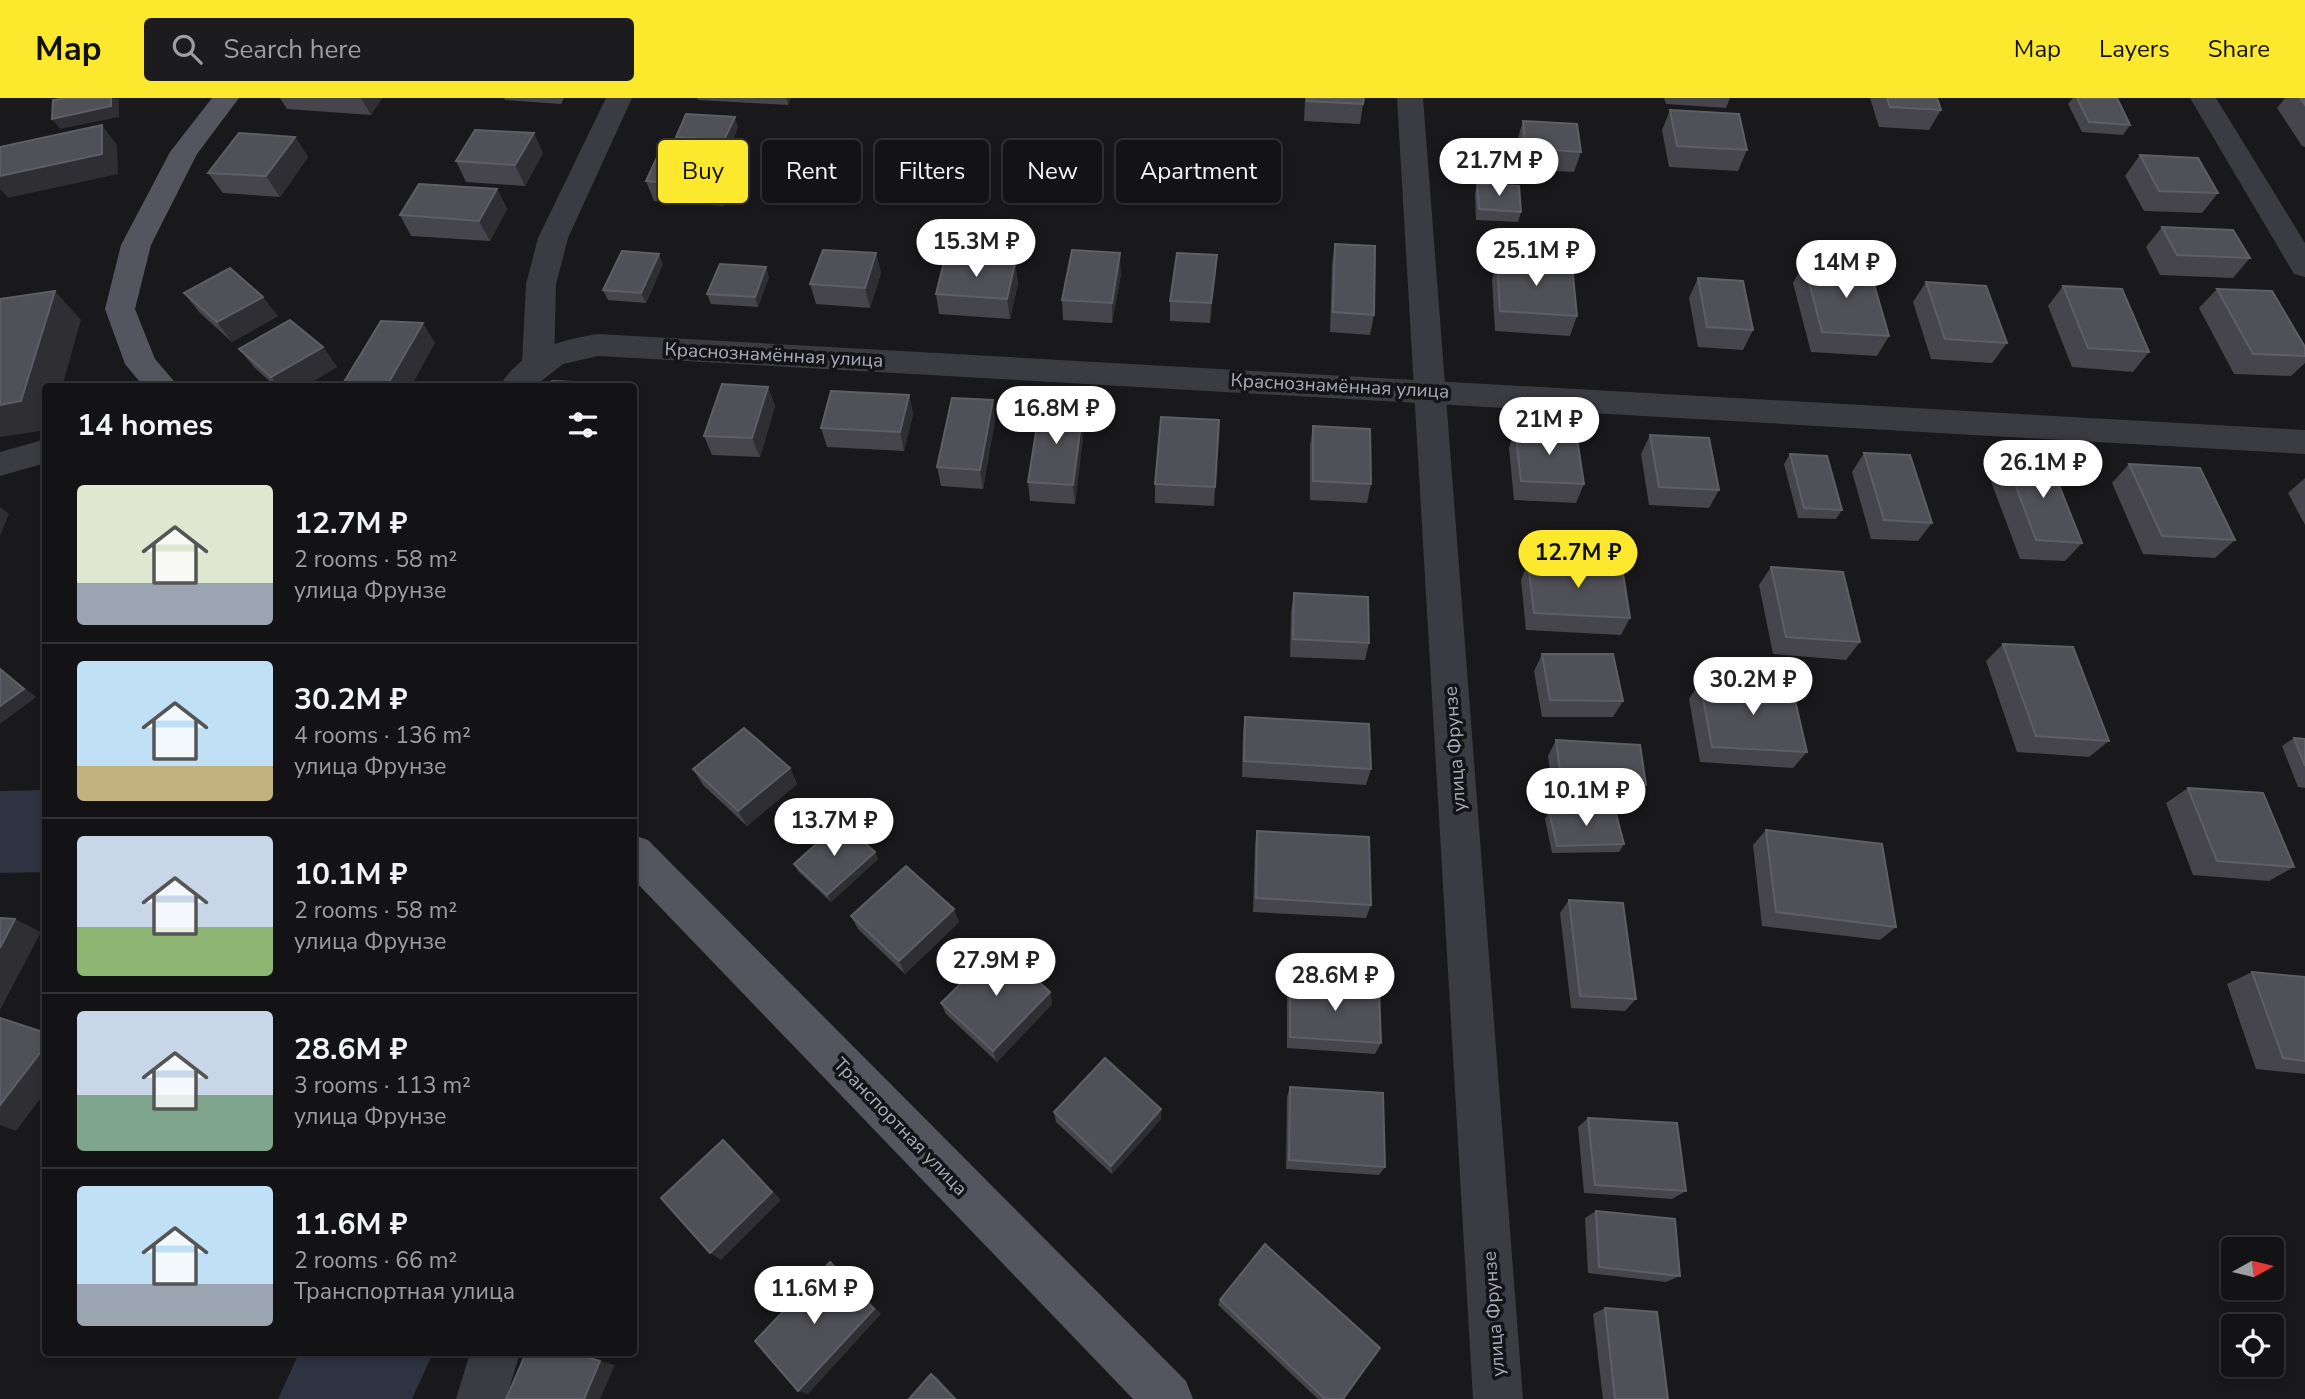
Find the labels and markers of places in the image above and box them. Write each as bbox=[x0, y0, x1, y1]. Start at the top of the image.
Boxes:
pin: 21.7M ₽ bbox=[1434, 139, 1564, 198]
pin: 15.3M ₽ bbox=[911, 220, 1041, 279]
pin: 25.1M ₽ bbox=[1471, 228, 1601, 288]
pin: 14M ₽ bbox=[1797, 240, 1895, 300]
pin: 16.8M ₽ bbox=[991, 386, 1121, 446]
pin: 21M ₽ bbox=[1500, 398, 1598, 457]
pin: 26.1M ₽ bbox=[1978, 440, 2108, 500]
pin: 12.7M ₽ bbox=[1513, 531, 1643, 590]
pin: 30.2M ₽ bbox=[1688, 658, 1818, 717]
pin: 10.1M ₽ bbox=[1521, 768, 1651, 828]
pin: 13.7M ₽ bbox=[769, 798, 899, 858]
pin: 27.9M ₽ bbox=[931, 939, 1061, 998]
pin: 28.6M ₽ bbox=[1270, 954, 1400, 1013]
pin: 11.6M ₽ bbox=[749, 1266, 879, 1326]

